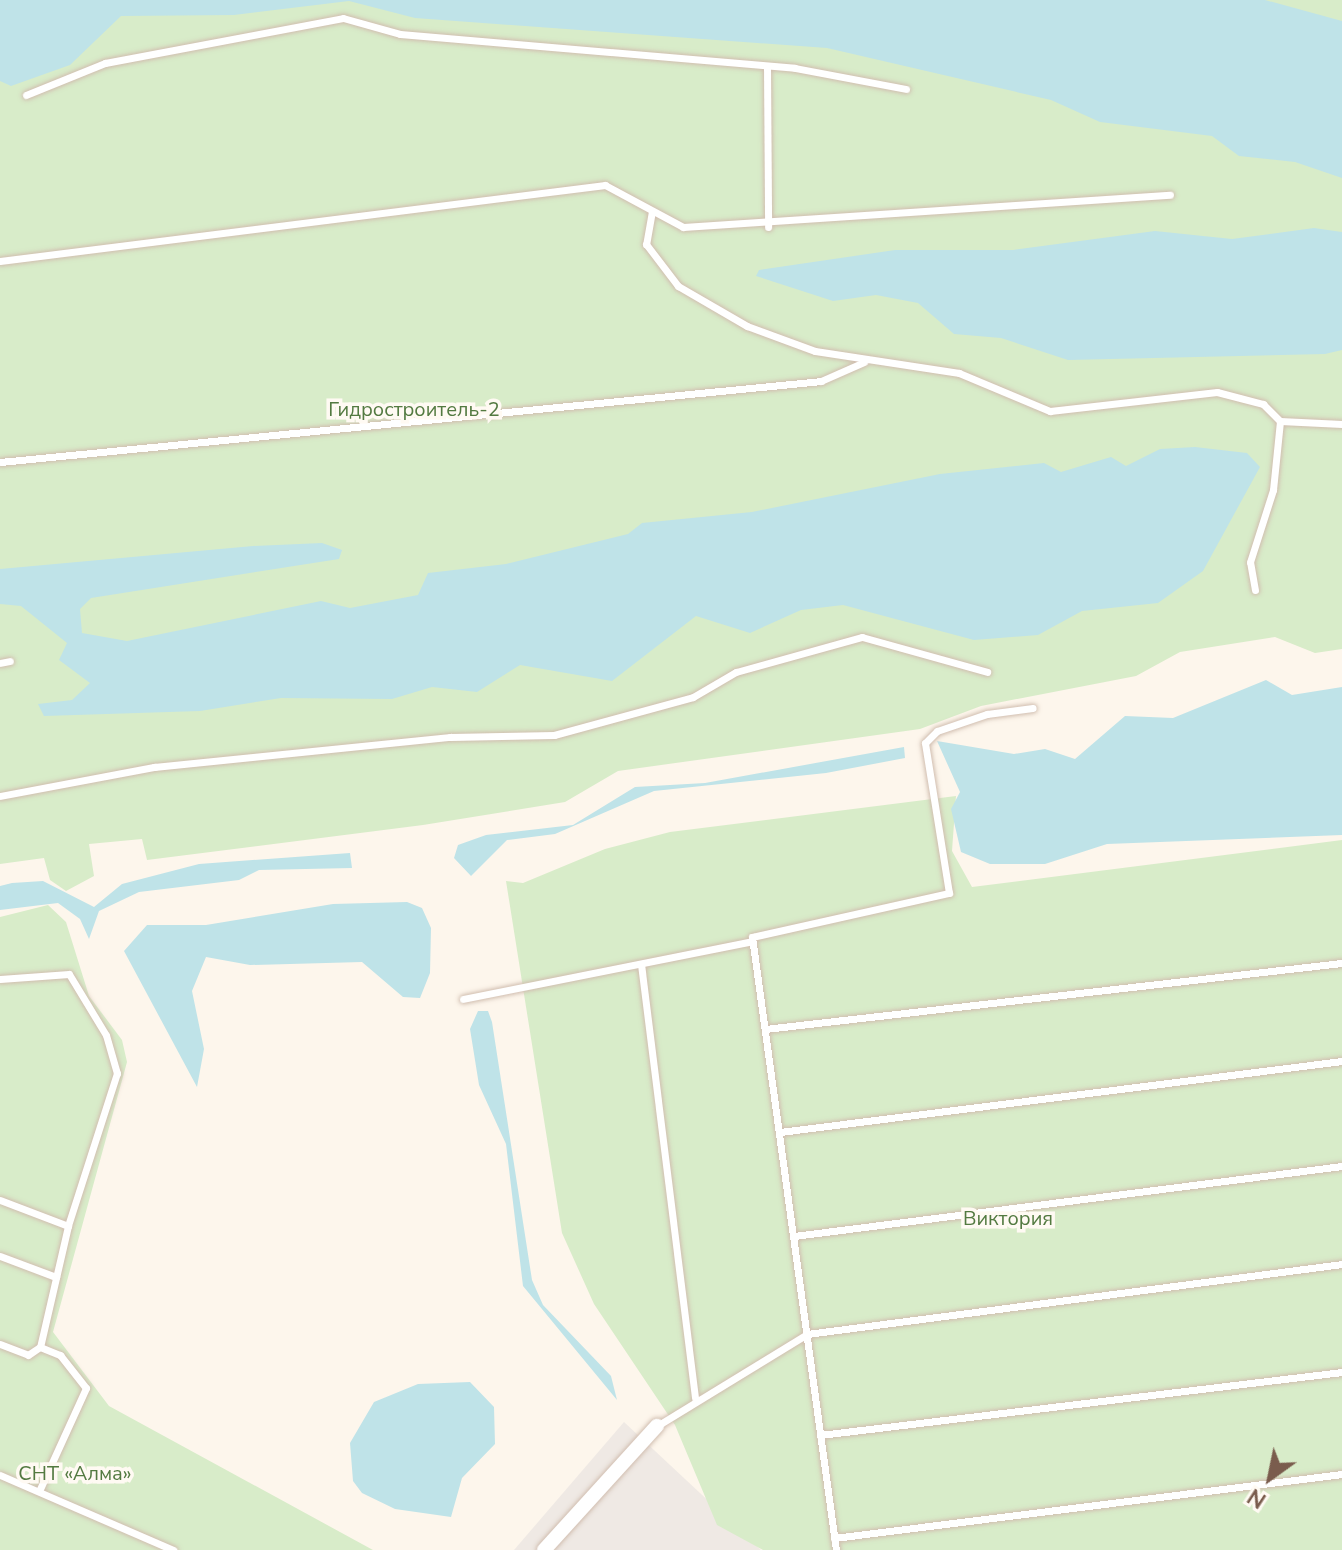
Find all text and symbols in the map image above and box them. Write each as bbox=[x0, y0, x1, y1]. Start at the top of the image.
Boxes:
park label: Гидростроитель-2 bbox=[328, 397, 500, 421]
park label: Виктория bbox=[963, 1206, 1053, 1230]
north arrow bbox=[1230, 1438, 1310, 1518]
park label: СНТ «Алма» bbox=[18, 1461, 132, 1485]
text: N bbox=[1242, 1481, 1272, 1515]

